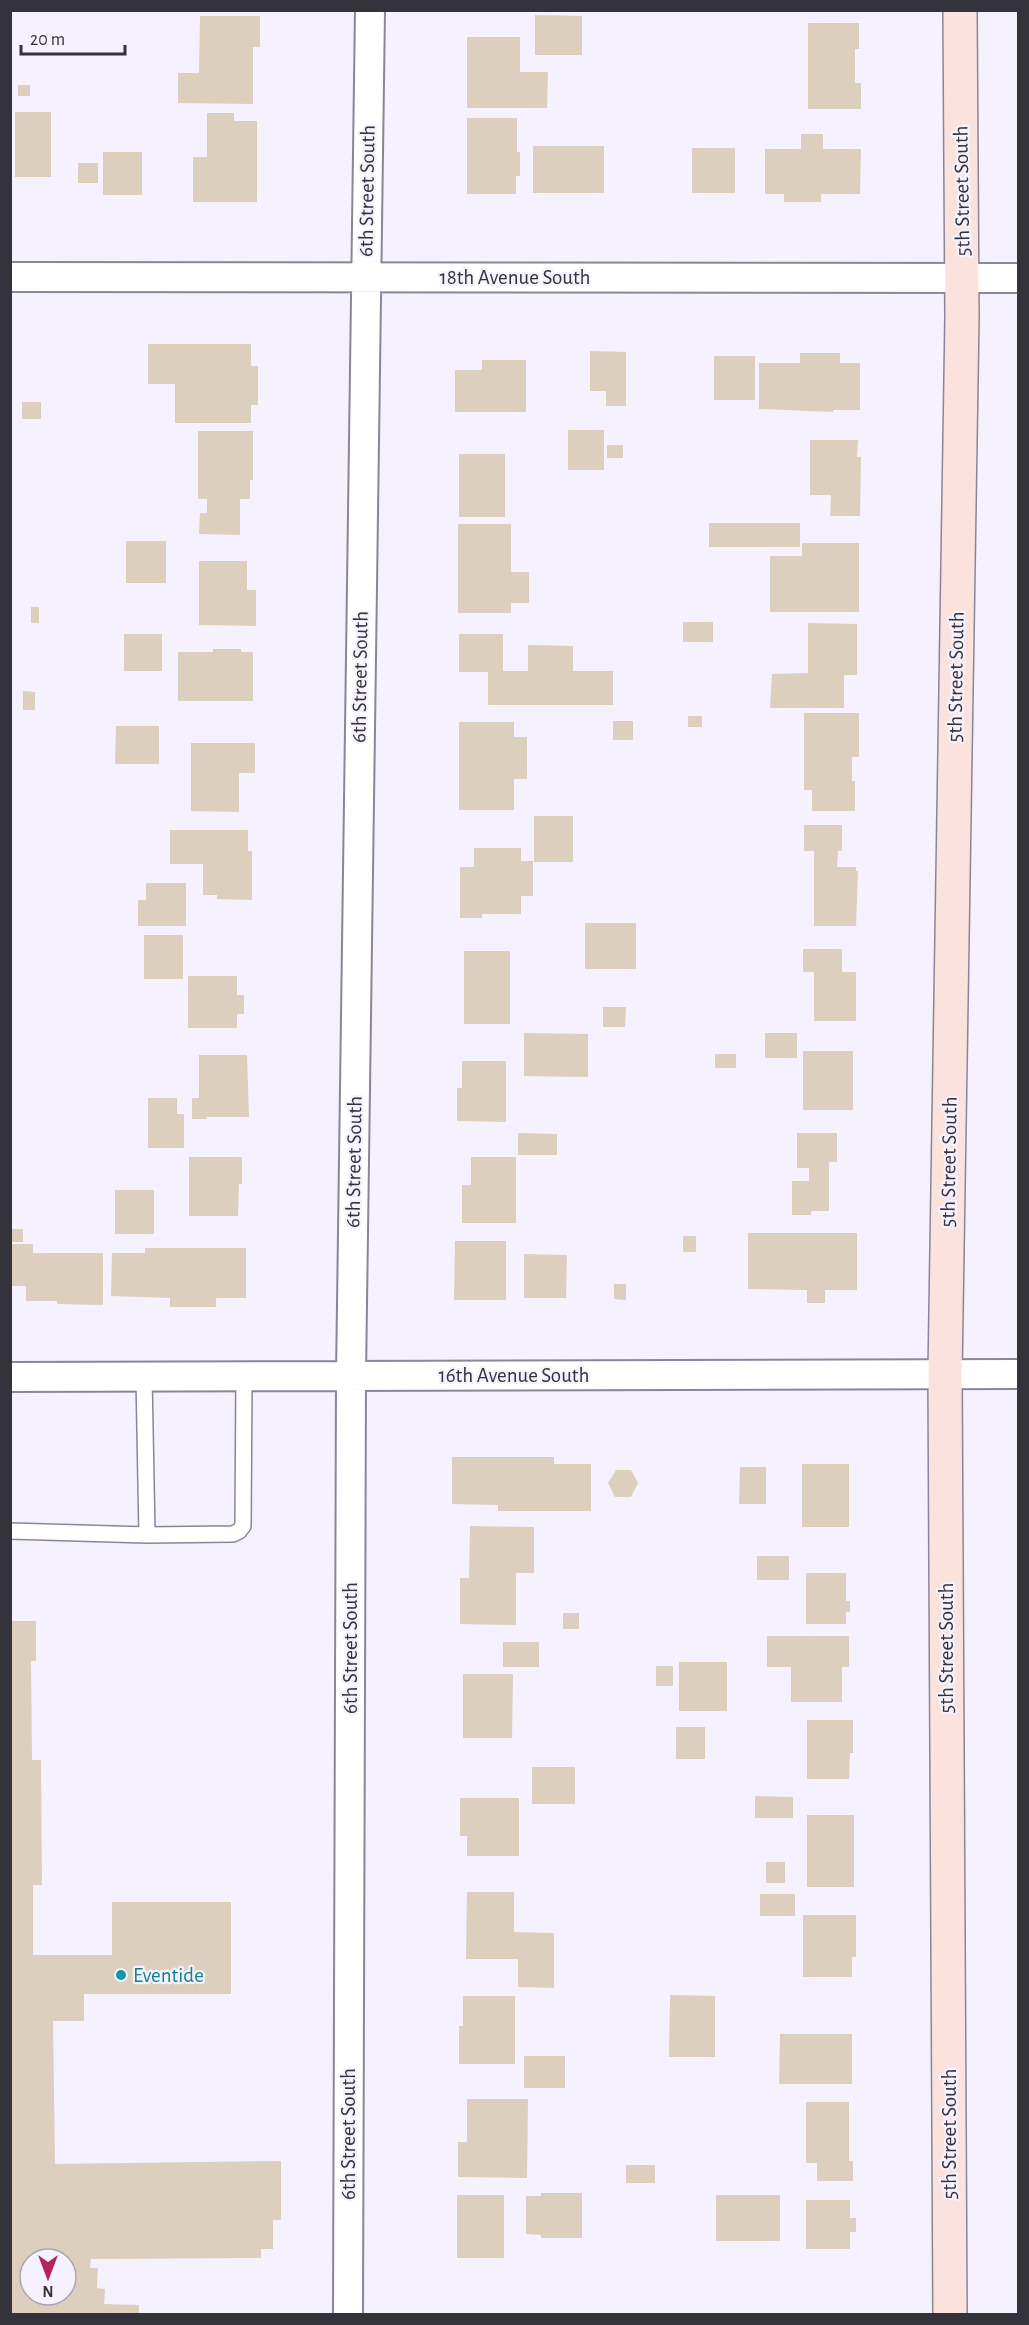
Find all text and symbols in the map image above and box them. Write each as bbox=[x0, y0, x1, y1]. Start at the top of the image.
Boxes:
scale bar bbox=[21, 18, 124, 56]
text: 20 m bbox=[30, 31, 65, 49]
street label: 6th Street South bbox=[355, 125, 379, 257]
street label: 5th Street South bbox=[950, 125, 974, 257]
street label: 18th Avenue South bbox=[439, 267, 591, 288]
street label: 6th Street South bbox=[348, 611, 372, 743]
street label: 5th Street South bbox=[944, 611, 968, 743]
street label: 6th Street South bbox=[342, 1096, 366, 1228]
street label: 5th Street South bbox=[937, 1096, 961, 1228]
street label: 16th Avenue South bbox=[439, 1365, 590, 1386]
street label: 6th Street South bbox=[340, 1582, 361, 1714]
street label: 5th Street South bbox=[936, 1583, 957, 1713]
place label: Eventide bbox=[133, 1965, 204, 1986]
marker: Eventide bbox=[114, 1968, 128, 1982]
street label: 6th Street South bbox=[338, 2068, 359, 2200]
street label: 5th Street South bbox=[939, 2069, 960, 2199]
north arrow bbox=[18, 2247, 78, 2307]
text: N bbox=[42, 2283, 54, 2299]

